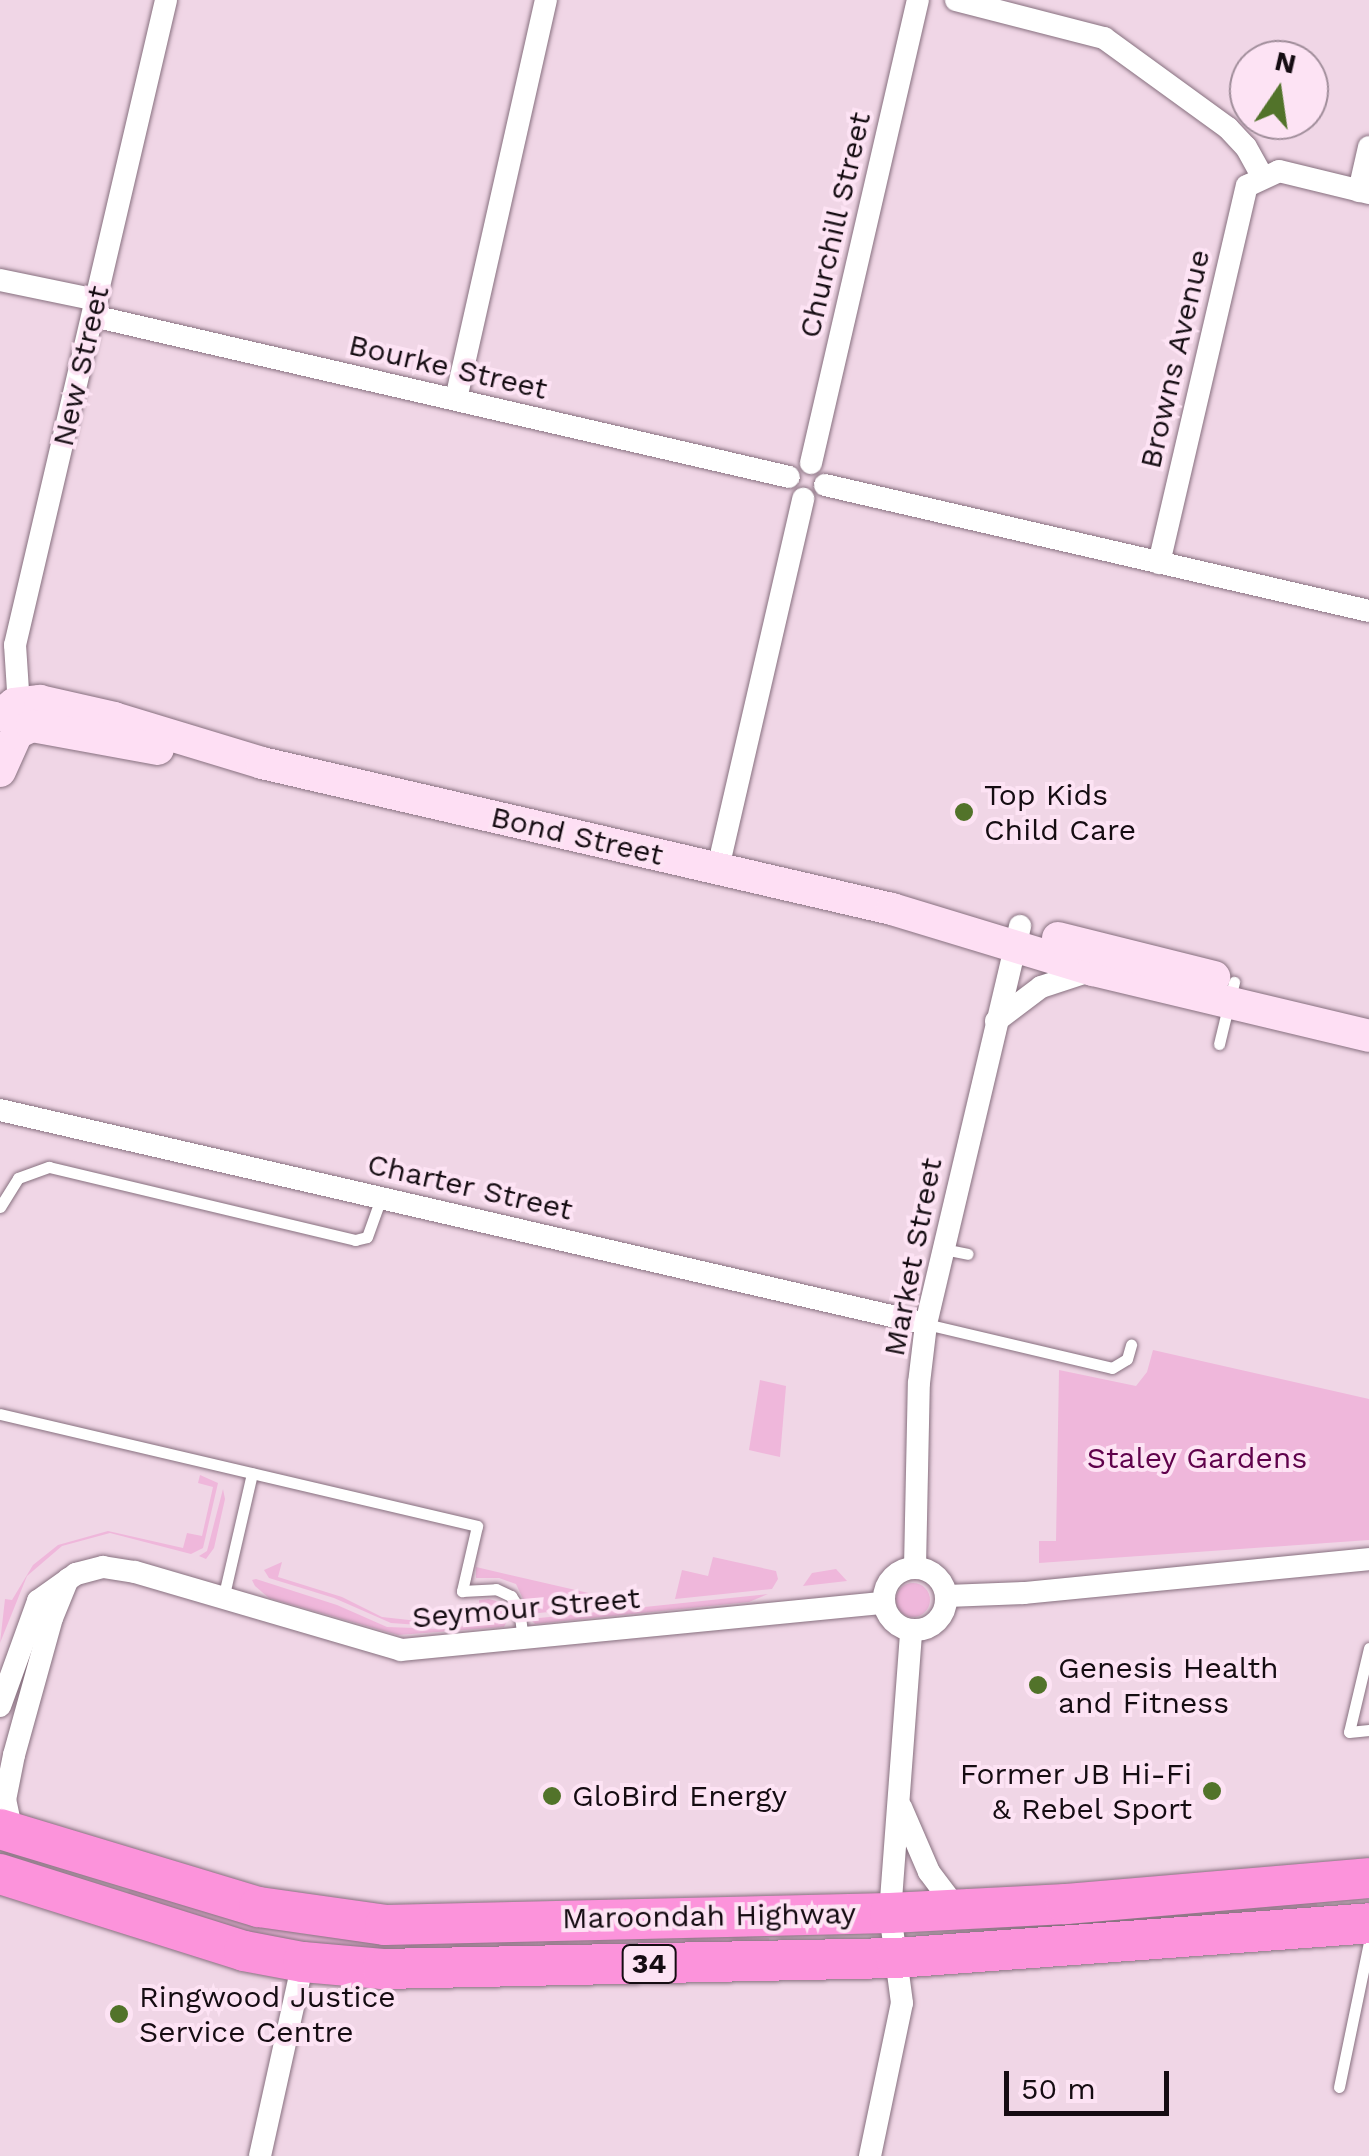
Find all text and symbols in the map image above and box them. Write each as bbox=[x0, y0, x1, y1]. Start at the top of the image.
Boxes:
north arrow bbox=[1229, 40, 1329, 140]
text: N bbox=[1272, 44, 1299, 81]
street label: Churchill Street bbox=[791, 108, 879, 342]
street label: Browns Avenue bbox=[1132, 245, 1218, 473]
street label: New Street bbox=[45, 282, 117, 450]
street label: Bourke Street bbox=[345, 327, 551, 407]
place label: Top Kids Child Care bbox=[984, 777, 1136, 848]
street label: Bond Street bbox=[487, 799, 667, 873]
marker: Top Kids Child Care bbox=[953, 801, 975, 823]
street label: Charter Street bbox=[364, 1146, 576, 1228]
street label: Market Street bbox=[876, 1155, 950, 1359]
park label: Staley Gardens bbox=[1086, 1440, 1308, 1476]
street label: Seymour Street bbox=[410, 1580, 642, 1636]
place label: Genesis Health and Fitness bbox=[1058, 1650, 1279, 1720]
marker: Genesis Health and Fitness bbox=[1027, 1674, 1049, 1696]
place label: Former JB Hi-Fi & Rebel Sport bbox=[958, 1756, 1192, 1826]
place label: GloBird Energy bbox=[572, 1778, 787, 1814]
marker: Former JB Hi-Fi & Rebel Sport bbox=[1201, 1780, 1223, 1802]
marker: GloBird Energy bbox=[541, 1785, 563, 1807]
street label: Maroondah Highway bbox=[562, 1895, 856, 1937]
road number: 34 bbox=[622, 1941, 676, 1987]
place label: Ringwood Justice Service Centre bbox=[139, 1979, 396, 2050]
marker: Ringwood Justice Service Centre bbox=[108, 2003, 130, 2025]
scale bar bbox=[1009, 2051, 1174, 2113]
text: 50 m bbox=[1021, 2071, 1096, 2106]

